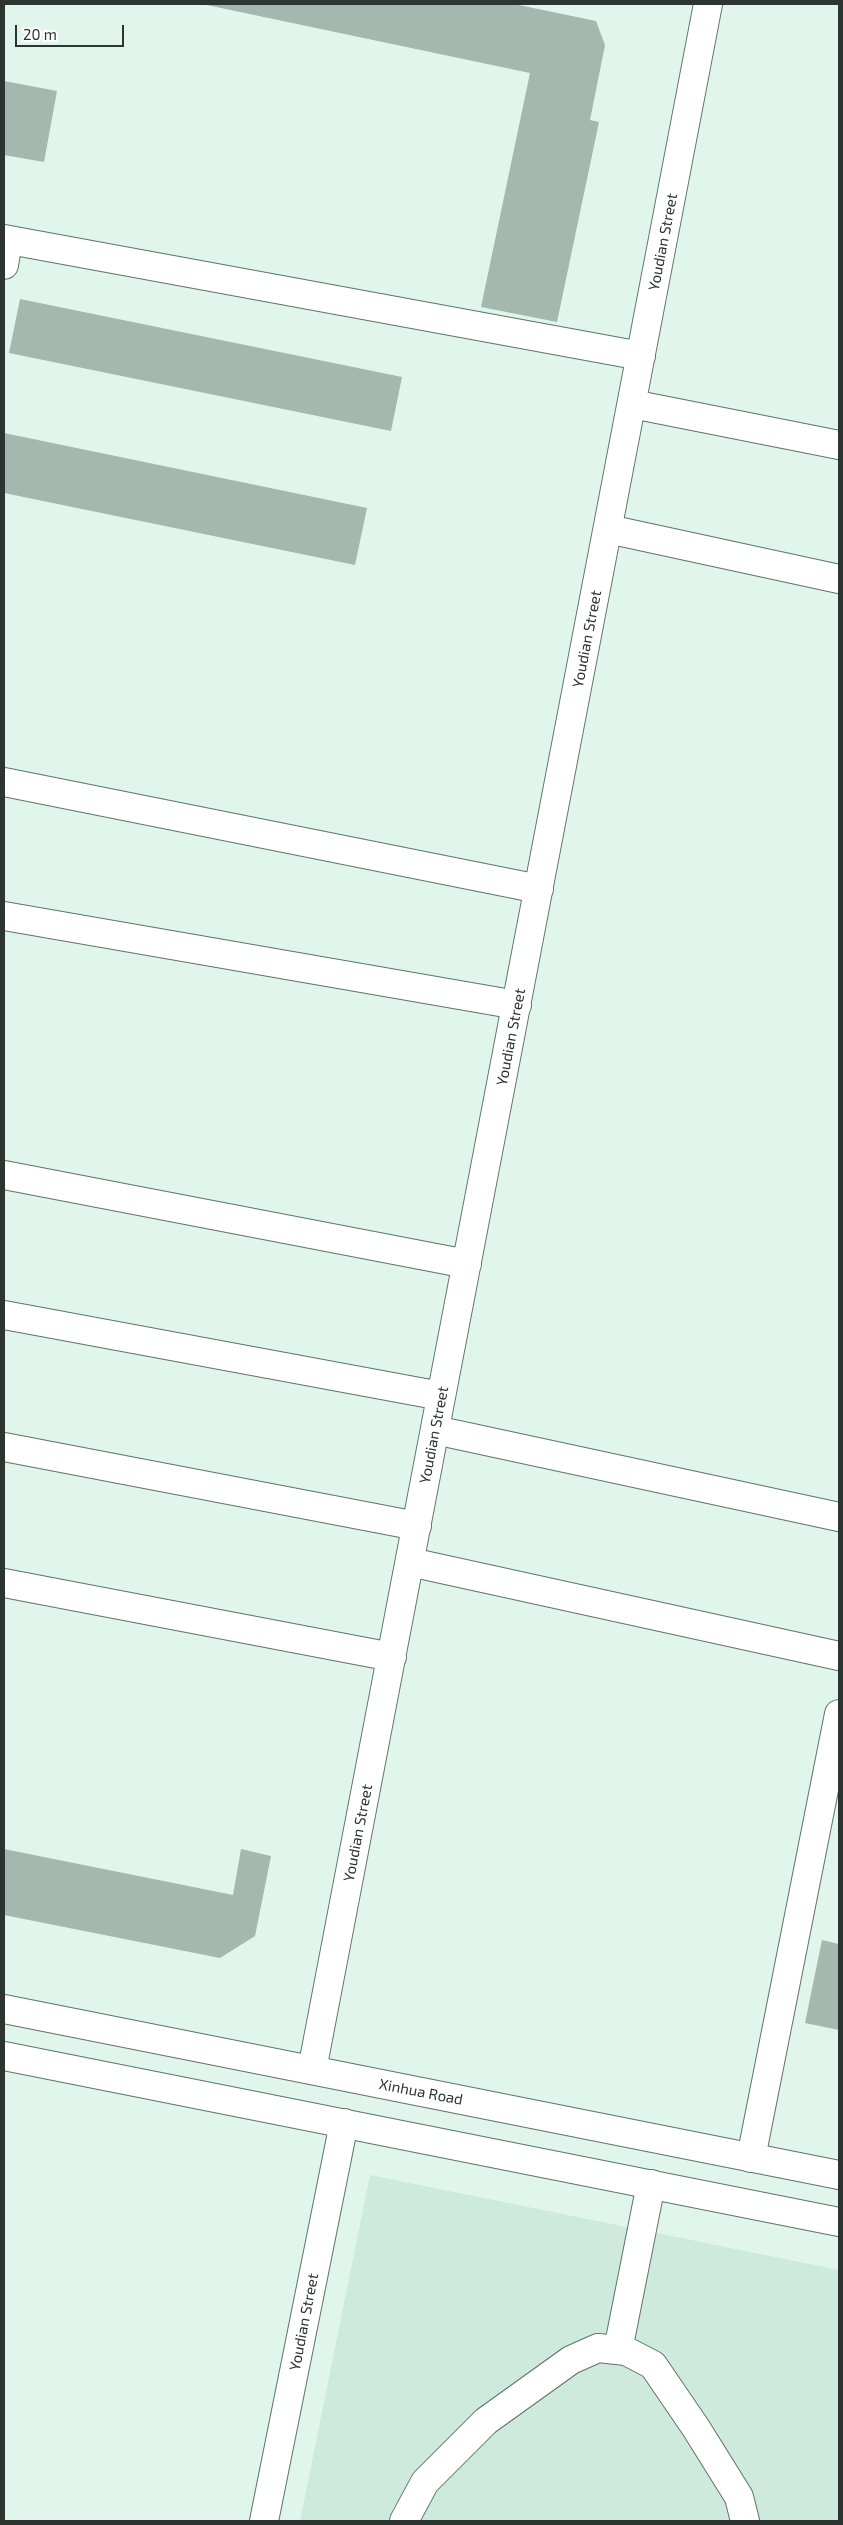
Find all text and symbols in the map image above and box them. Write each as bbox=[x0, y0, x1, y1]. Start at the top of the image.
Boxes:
scale bar bbox=[18, 15, 126, 47]
text: 20 m bbox=[23, 25, 57, 43]
street label: Youdian Street bbox=[645, 192, 681, 292]
street label: Youdian Street bbox=[569, 589, 605, 689]
street label: Youdian Street bbox=[493, 987, 529, 1087]
street label: Youdian Street bbox=[416, 1385, 452, 1485]
street label: Youdian Street bbox=[340, 1783, 376, 1883]
street label: Xinhua Road bbox=[378, 2075, 464, 2109]
street label: Youdian Street bbox=[286, 2272, 322, 2372]

